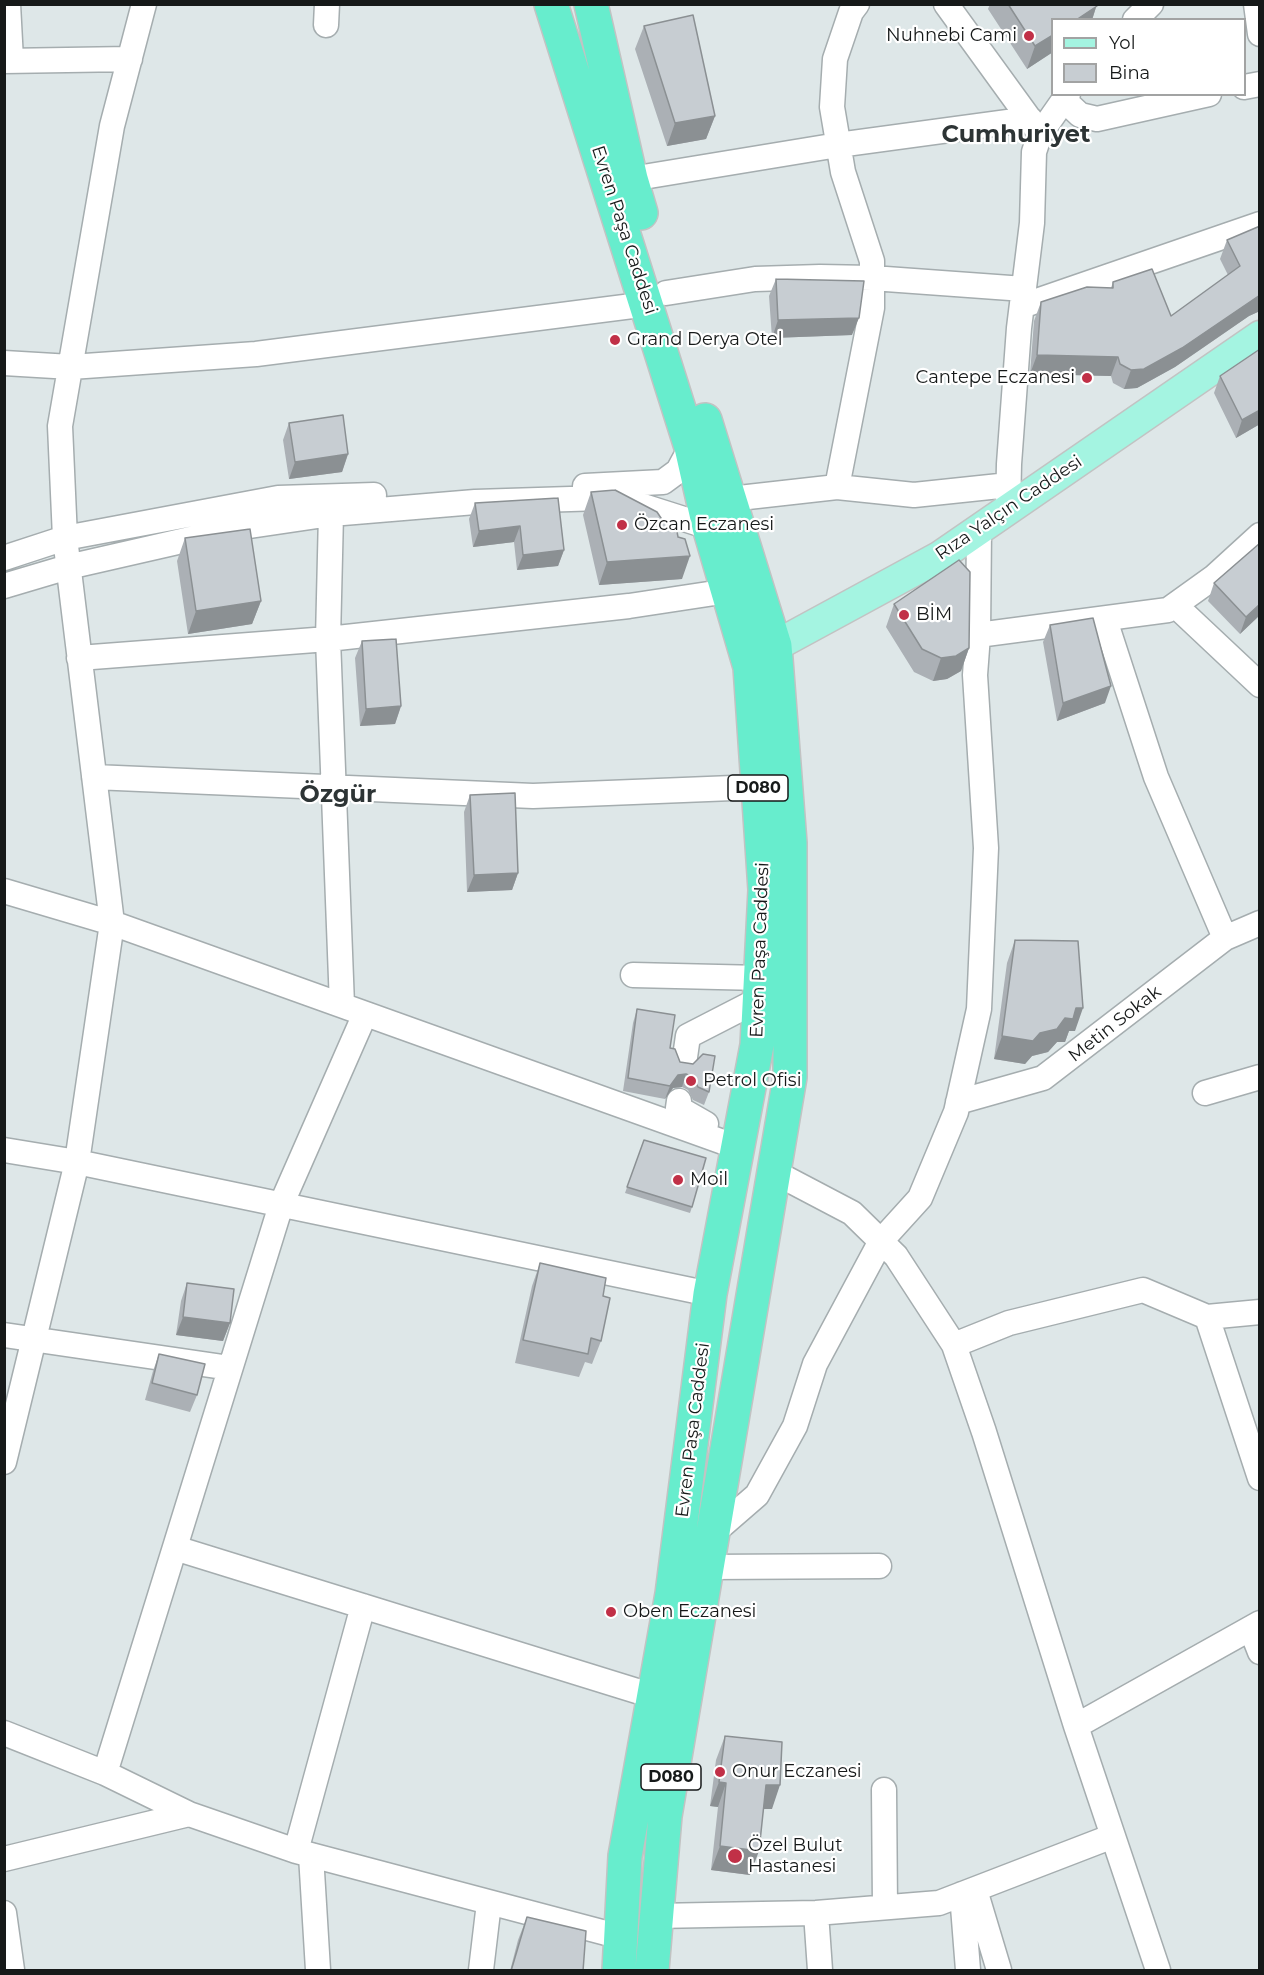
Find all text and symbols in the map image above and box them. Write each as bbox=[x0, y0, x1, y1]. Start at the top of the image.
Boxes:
legend bbox=[1051, 18, 1246, 96]
place label: Nuhnebi Cami bbox=[886, 25, 1017, 47]
marker: Nuhnebi Cami bbox=[1022, 29, 1036, 43]
text: Yol bbox=[1109, 32, 1135, 54]
text: Bina bbox=[1109, 62, 1150, 84]
district label: Cumhuriyet bbox=[942, 121, 1090, 149]
street label: Evren Paşa Caddesi bbox=[587, 143, 661, 317]
place label: Grand Derya Otel bbox=[627, 329, 783, 351]
marker: Grand Derya Otel bbox=[608, 333, 622, 347]
place label: Cantepe Eczanesi bbox=[916, 367, 1075, 389]
marker: Cantepe Eczanesi bbox=[1080, 371, 1094, 385]
street label: Rıza Yalçın Caddesi bbox=[932, 451, 1086, 565]
place label: Özcan Eczanesi bbox=[634, 514, 774, 536]
marker: Özcan Eczanesi bbox=[615, 518, 629, 532]
place label: BİM bbox=[916, 604, 952, 626]
marker: BİM bbox=[897, 608, 911, 622]
road number: D080 bbox=[728, 775, 788, 801]
district label: Özgür bbox=[300, 781, 376, 809]
street label: Evren Paşa Caddesi bbox=[746, 862, 774, 1038]
street label: Metin Sokak bbox=[1064, 981, 1166, 1067]
place label: Petrol Ofisi bbox=[703, 1070, 801, 1092]
marker: Petrol Ofisi bbox=[684, 1074, 698, 1088]
place label: Moil bbox=[690, 1169, 728, 1191]
marker: Moil bbox=[671, 1173, 685, 1187]
street label: Evren Paşa Caddesi bbox=[672, 1341, 714, 1519]
place label: Oben Eczanesi bbox=[623, 1601, 756, 1623]
marker: Oben Eczanesi bbox=[604, 1605, 618, 1619]
place label: Onur Eczanesi bbox=[732, 1761, 862, 1783]
road number: D080 bbox=[641, 1764, 701, 1790]
marker: Onur Eczanesi bbox=[713, 1765, 727, 1779]
place label: Özel Bulut Hastanesi bbox=[748, 1835, 842, 1878]
marker: Özel Bulut Hastanesi bbox=[726, 1847, 744, 1865]

